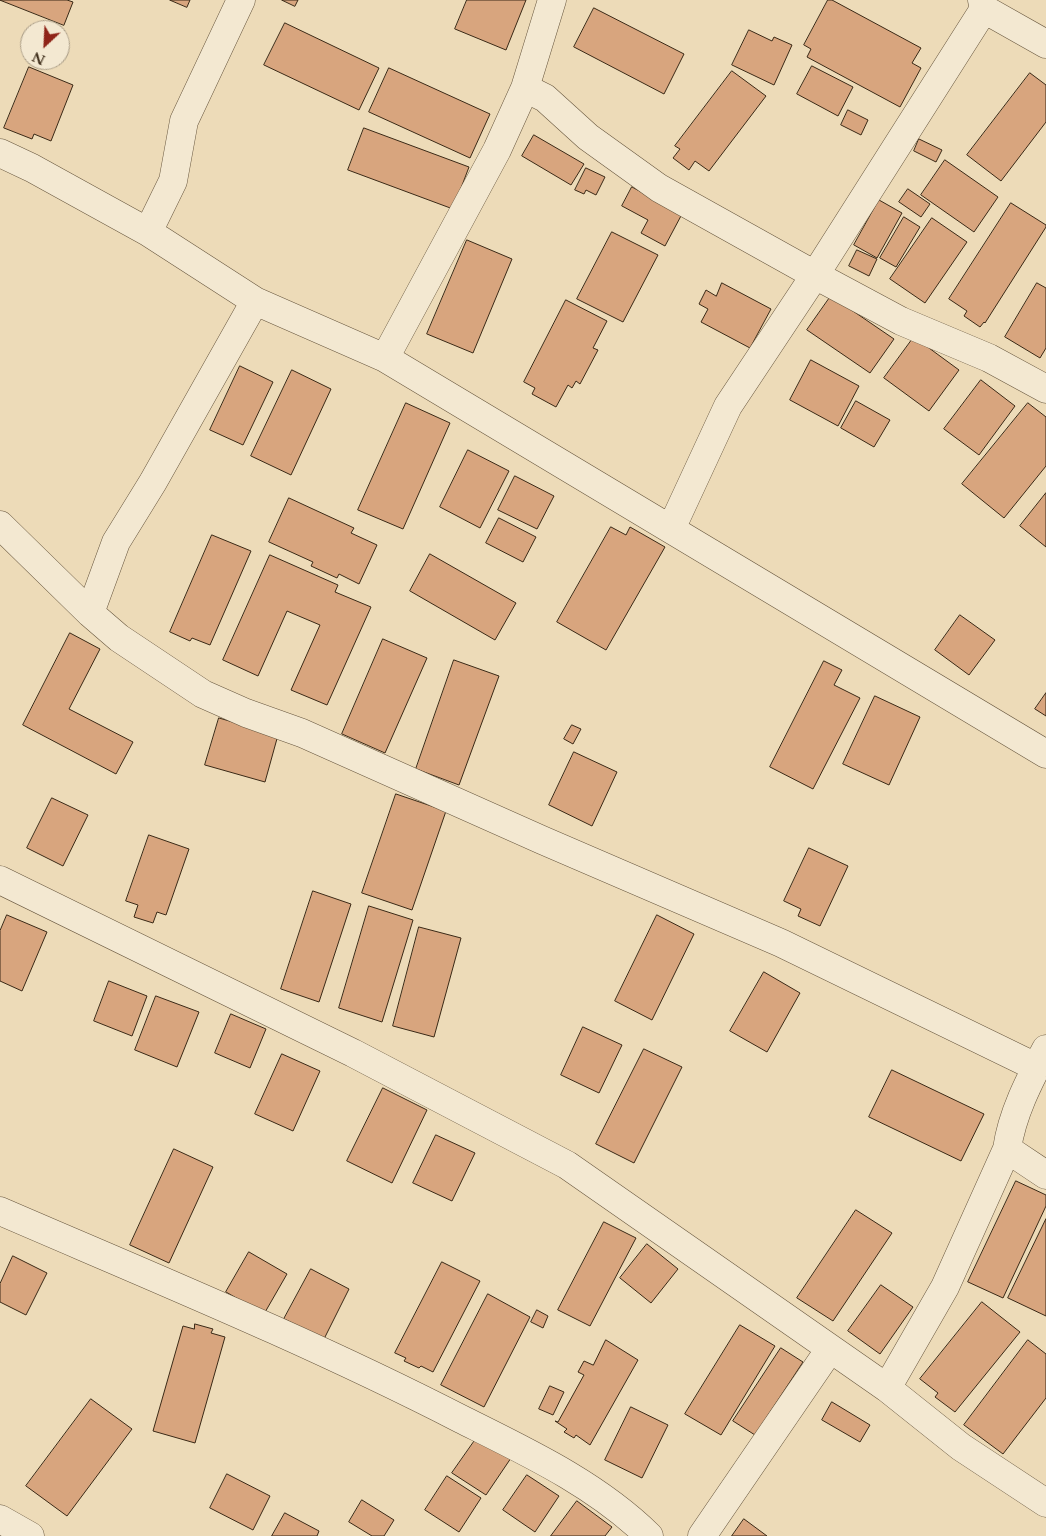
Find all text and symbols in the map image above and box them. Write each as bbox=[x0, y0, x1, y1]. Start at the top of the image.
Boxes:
north arrow bbox=[20, 20, 70, 70]
text: N bbox=[29, 47, 48, 69]

